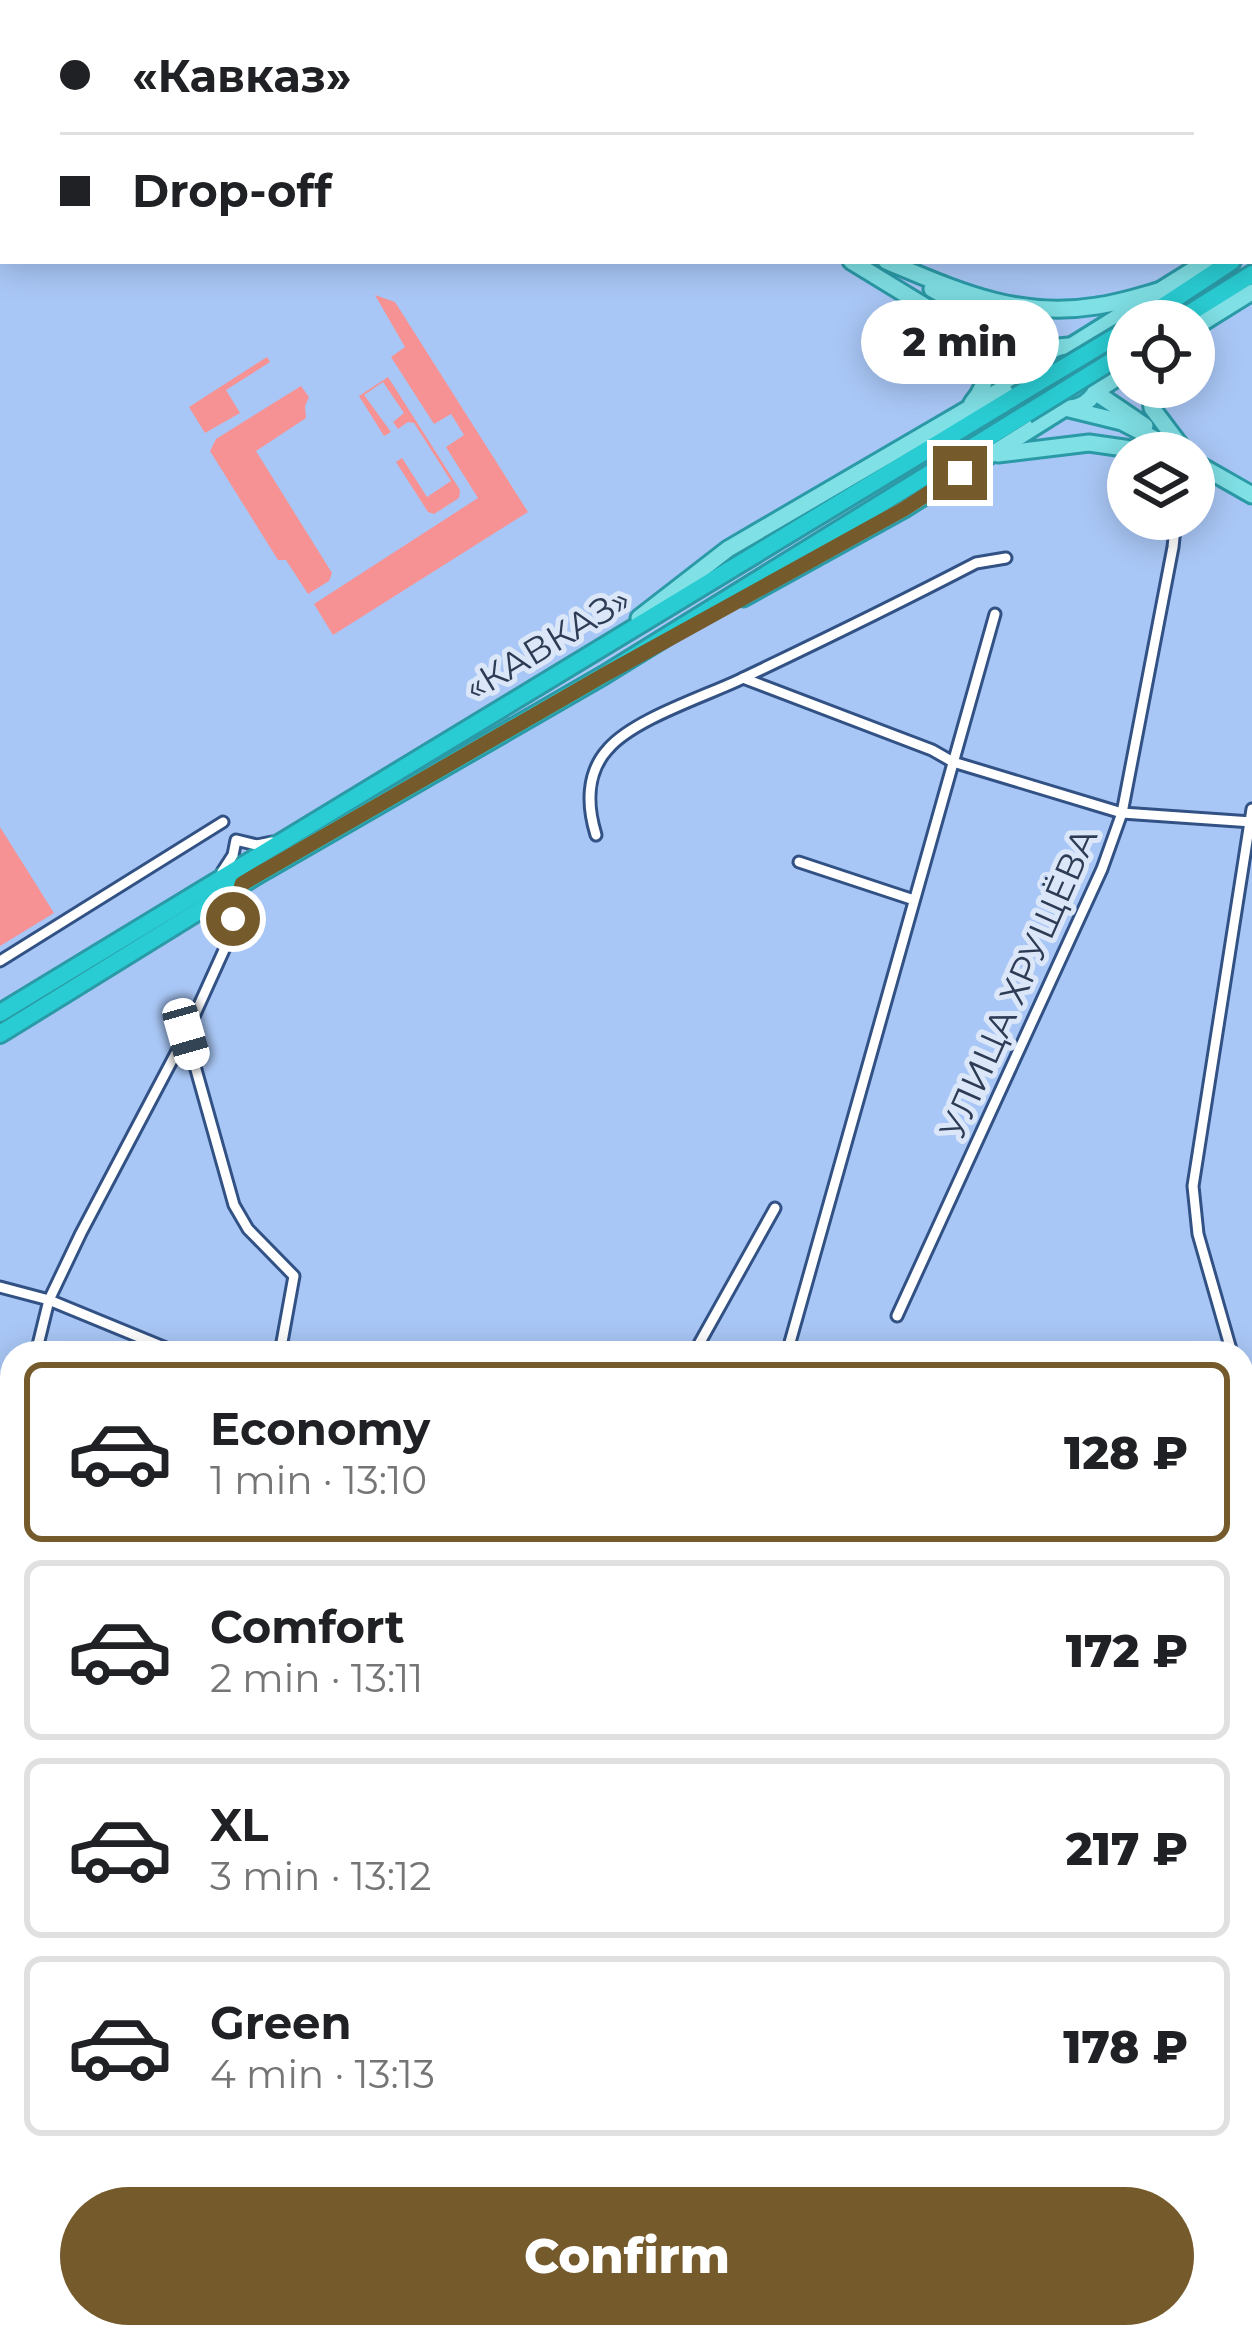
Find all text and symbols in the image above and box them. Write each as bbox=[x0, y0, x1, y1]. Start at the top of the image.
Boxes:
text: «Кавказ» bbox=[132, 48, 351, 103]
text: Drop-off bbox=[132, 163, 332, 218]
callout: 2 min bbox=[861, 299, 1059, 383]
map controls bbox=[1107, 300, 1215, 540]
button: locate bbox=[1107, 300, 1215, 408]
text: 2 min bbox=[903, 318, 1017, 366]
button: layers bbox=[1107, 432, 1215, 540]
route end bbox=[933, 446, 987, 500]
street label: «КАВКАЗ» bbox=[456, 576, 638, 710]
street label: УЛИЦА ХРУЩЁВА bbox=[930, 820, 1107, 1146]
route start bbox=[206, 892, 260, 946]
car bbox=[159, 994, 213, 1074]
icon: car bbox=[66, 1398, 174, 1506]
text: Economy bbox=[210, 1401, 430, 1456]
text: 128 ₽ bbox=[1064, 1425, 1188, 1480]
text: 1 min · 13:10 bbox=[210, 1456, 427, 1504]
icon: car bbox=[66, 1596, 174, 1704]
text: Comfort bbox=[210, 1599, 405, 1654]
text: 172 ₽ bbox=[1066, 1623, 1188, 1678]
text: 2 min · 13:11 bbox=[210, 1654, 423, 1702]
icon: car bbox=[66, 1794, 174, 1902]
text: XL bbox=[210, 1797, 268, 1852]
text: 217 ₽ bbox=[1066, 1821, 1188, 1876]
text: 3 min · 13:12 bbox=[210, 1852, 431, 1900]
icon: car bbox=[66, 1992, 174, 2100]
text: Green bbox=[210, 1995, 352, 2050]
text: 178 ₽ bbox=[1063, 2019, 1188, 2074]
text: 4 min · 13:13 bbox=[210, 2050, 435, 2098]
button: Confirm bbox=[60, 2187, 1194, 2325]

